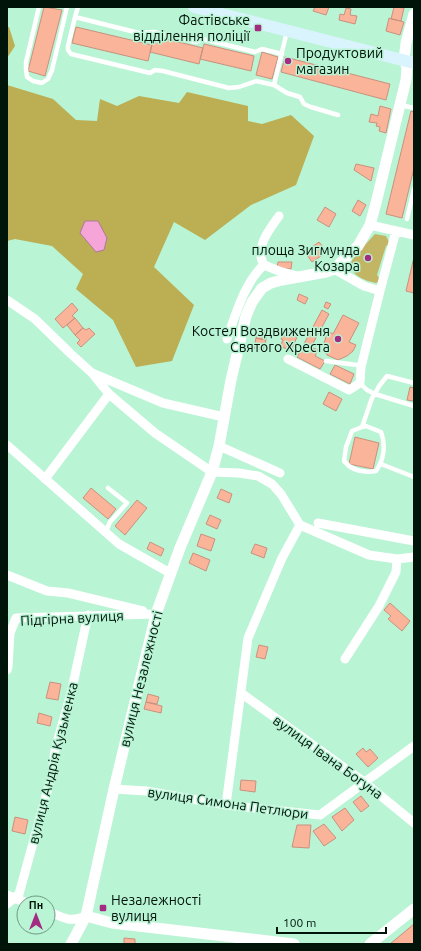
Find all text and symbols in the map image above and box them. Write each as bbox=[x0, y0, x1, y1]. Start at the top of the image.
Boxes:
place label: Фастівське відділення поліції bbox=[133, 12, 251, 44]
marker: Фастівське відділення поліції bbox=[253, 23, 263, 33]
place label: Продуктовий магазин bbox=[296, 45, 383, 77]
marker: Продуктовий магазин bbox=[283, 56, 293, 66]
place label: площа Зигмунда Козара bbox=[251, 242, 360, 274]
marker: площа Зигмунда Козара bbox=[363, 253, 373, 263]
place label: Костел Воздвиження Святого Хреста bbox=[192, 323, 330, 355]
marker: Костел Воздвиження Святого Хреста bbox=[333, 334, 343, 344]
street label: Підгірна вулиця bbox=[20, 607, 124, 629]
street label: вулиця Незалежності bbox=[116, 609, 166, 749]
street label: вулиця Андрія Кузьменка bbox=[25, 680, 81, 846]
street label: вулиця Івана Богуна bbox=[270, 712, 386, 802]
street label: вулиця Симона Петлюри bbox=[146, 784, 310, 822]
place label: Незалежності вулиця bbox=[111, 892, 201, 924]
north arrow bbox=[16, 895, 56, 935]
text: Пн bbox=[29, 899, 43, 911]
marker: Незалежності вулиця bbox=[98, 903, 108, 913]
scale bar bbox=[277, 909, 386, 935]
text: 100 m bbox=[283, 916, 316, 929]

